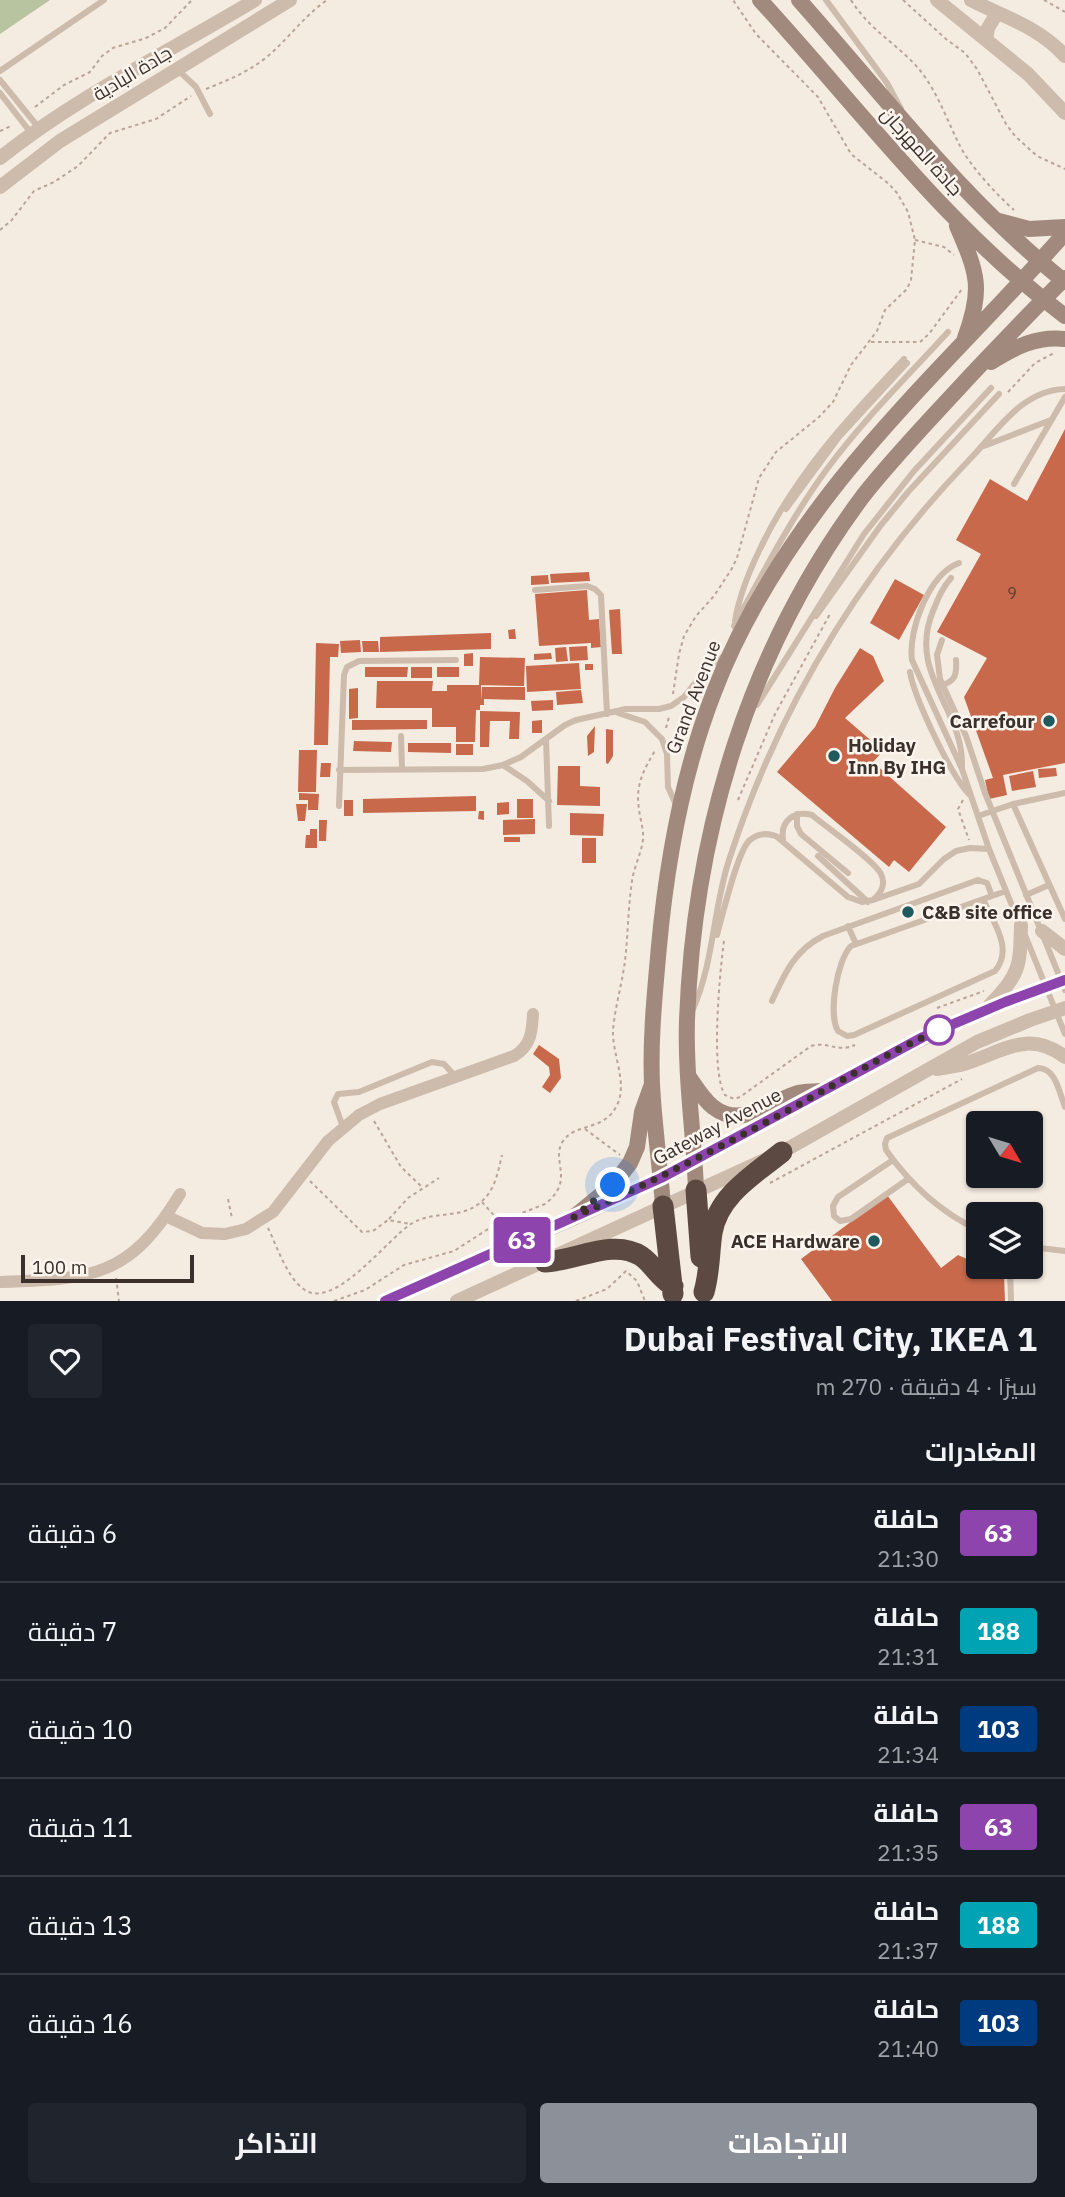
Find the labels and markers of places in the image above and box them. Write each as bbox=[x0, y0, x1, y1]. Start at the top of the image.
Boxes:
place label: Carrefour bbox=[949, 709, 1035, 733]
marker: Carrefour bbox=[1041, 713, 1057, 729]
place label: Holiday Inn By IHG bbox=[848, 733, 946, 779]
marker: Holiday Inn By IHG bbox=[826, 748, 842, 764]
place label: C&B site office bbox=[922, 900, 1053, 924]
marker: C&B site office bbox=[900, 904, 916, 920]
unlabelled marker bbox=[924, 1015, 954, 1045]
place label: ACE Hardware bbox=[731, 1229, 860, 1253]
marker: ACE Hardware bbox=[866, 1233, 882, 1249]

